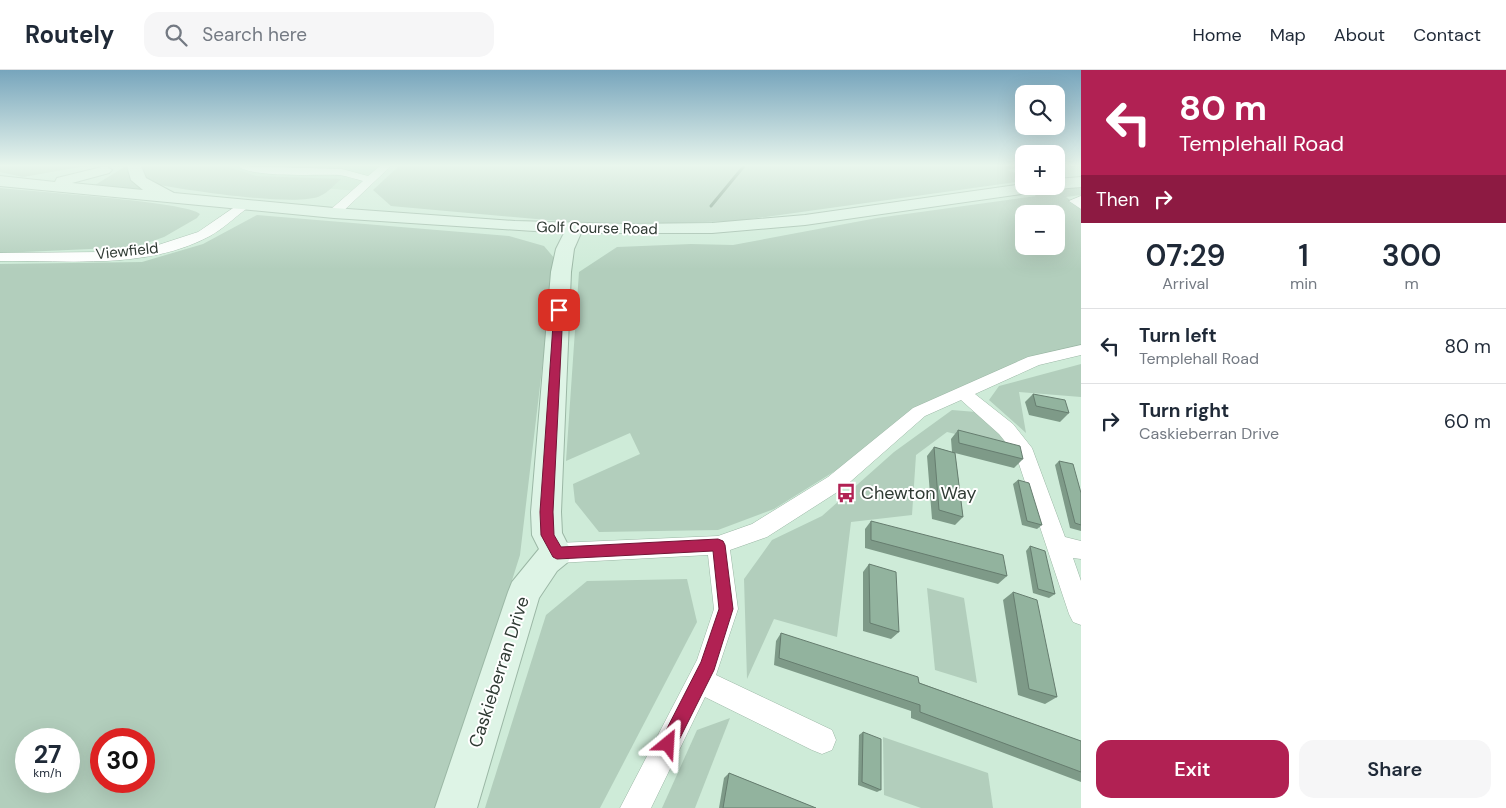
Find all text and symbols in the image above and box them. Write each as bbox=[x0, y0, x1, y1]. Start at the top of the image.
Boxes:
search box bbox=[144, 12, 494, 57]
text: Routely bbox=[25, 19, 114, 50]
icon: search bbox=[162, 21, 190, 49]
text: Search here bbox=[202, 22, 307, 47]
text: Home bbox=[1192, 23, 1242, 47]
text: Map bbox=[1270, 23, 1306, 47]
text: About bbox=[1334, 23, 1385, 47]
text: Contact bbox=[1413, 23, 1481, 47]
map controls bbox=[1015, 85, 1065, 255]
button: search bbox=[1015, 85, 1065, 135]
text: 80 m bbox=[1179, 85, 1267, 131]
icon: left bbox=[1096, 90, 1161, 155]
text: Templehall Road bbox=[1179, 129, 1344, 158]
button: + bbox=[1015, 145, 1065, 195]
icon: right bbox=[1149, 185, 1177, 213]
text: Then bbox=[1096, 187, 1139, 212]
button: − bbox=[1015, 205, 1065, 255]
street label: Golf Course Road bbox=[536, 217, 658, 239]
text: 07:29 bbox=[1145, 236, 1226, 275]
text: 1 bbox=[1298, 236, 1309, 275]
text: 300 bbox=[1382, 236, 1442, 275]
street label: Viewfield bbox=[95, 238, 159, 264]
text: Arrival bbox=[1162, 273, 1209, 294]
text: min bbox=[1290, 273, 1317, 294]
text: m bbox=[1404, 273, 1419, 294]
pin bbox=[538, 289, 580, 331]
icon: arrive bbox=[545, 296, 573, 324]
text: Turn left bbox=[1139, 323, 1217, 348]
icon: left bbox=[1096, 332, 1124, 360]
text: 80 m bbox=[1444, 334, 1491, 359]
text: Templehall Road bbox=[1139, 348, 1259, 369]
text: Turn right bbox=[1139, 398, 1229, 423]
icon: right bbox=[1096, 407, 1124, 435]
text: 60 m bbox=[1444, 409, 1491, 434]
text: Caskieberran Drive bbox=[1139, 423, 1279, 444]
place label: Chewton Way bbox=[861, 481, 977, 505]
bus stop icon: Chewton Way bbox=[835, 482, 857, 504]
street label: Caskieberran Drive bbox=[463, 593, 535, 751]
position arrow bbox=[641, 717, 693, 769]
speed limit sign: 30 bbox=[90, 728, 155, 793]
text: 27 bbox=[34, 738, 61, 771]
button: Exit bbox=[1096, 740, 1289, 798]
button: Share bbox=[1299, 740, 1491, 798]
text: km/h bbox=[33, 765, 62, 781]

